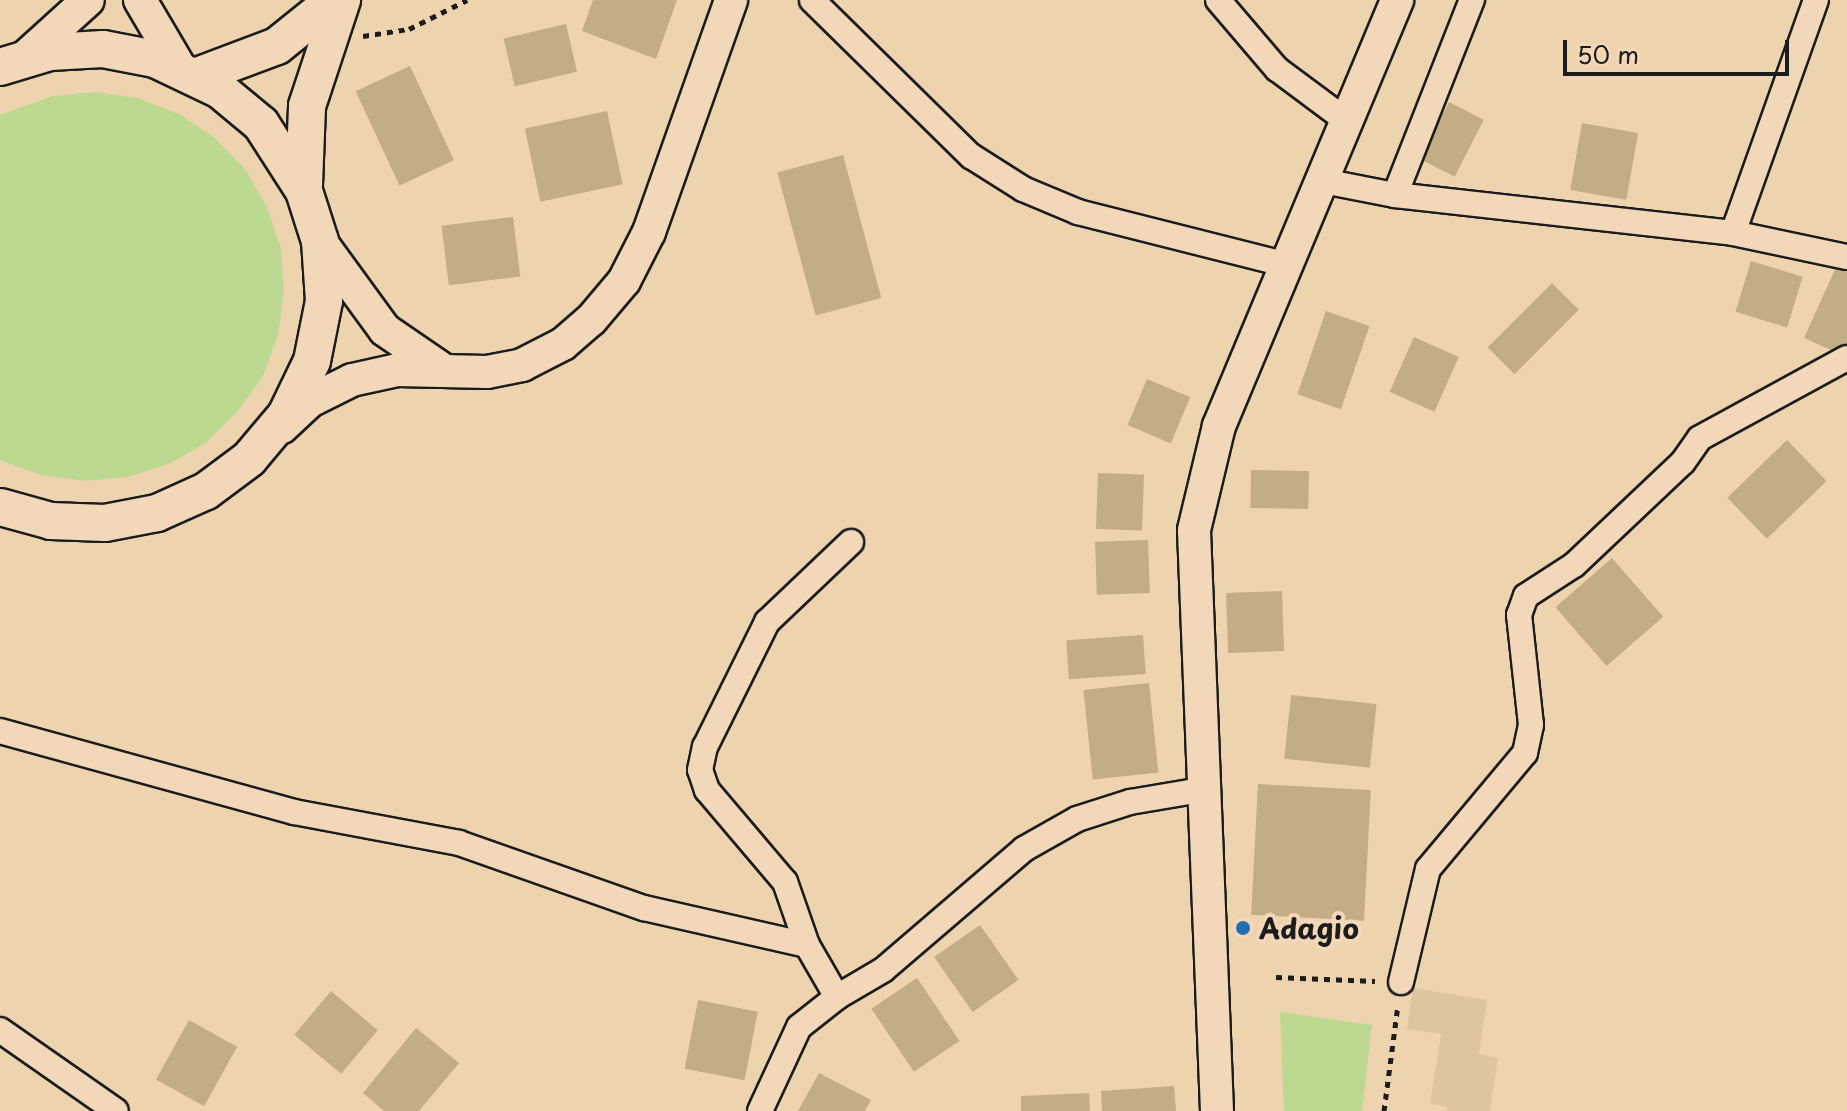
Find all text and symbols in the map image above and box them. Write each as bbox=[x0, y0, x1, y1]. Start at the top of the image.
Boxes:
scale bar bbox=[1567, 24, 1793, 74]
text: 50 m bbox=[1577, 36, 1639, 72]
place label: Adagio bbox=[1259, 911, 1359, 945]
marker: Adagio bbox=[1234, 919, 1252, 937]

